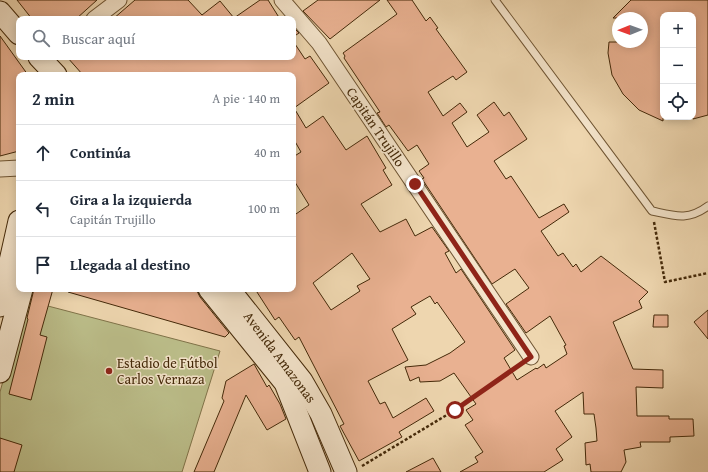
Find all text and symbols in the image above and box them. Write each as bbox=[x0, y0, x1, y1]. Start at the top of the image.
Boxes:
north arrow bbox=[612, 12, 648, 48]
map controls bbox=[660, 12, 696, 120]
button: + bbox=[660, 12, 696, 48]
search box bbox=[16, 16, 296, 60]
icon: search bbox=[30, 27, 52, 49]
text: Buscar aquí bbox=[62, 28, 135, 49]
button: − bbox=[660, 48, 696, 84]
street label: Capitán Trujillo bbox=[342, 83, 410, 171]
button: locate bbox=[660, 84, 696, 120]
text: 2 min bbox=[32, 86, 74, 111]
text: A pie · 140 m bbox=[212, 89, 280, 108]
icon: ahead bbox=[32, 142, 54, 164]
text: Continúa bbox=[70, 142, 131, 163]
text: 40 m bbox=[254, 143, 280, 162]
route end bbox=[406, 175, 424, 193]
text: Gira a la izquierda bbox=[70, 189, 192, 210]
icon: left bbox=[32, 198, 54, 220]
text: 100 m bbox=[248, 199, 280, 218]
text: Capitán Trujillo bbox=[70, 210, 156, 229]
icon: arrive bbox=[32, 254, 54, 276]
text: Llegada al destino bbox=[70, 254, 190, 275]
street label: Avenida Amazonas bbox=[239, 307, 321, 407]
place label: Estadio de Fútbol Carlos Vernaza bbox=[117, 353, 218, 389]
marker: Estadio de Fútbol Carlos Vernaza bbox=[104, 366, 114, 376]
route start bbox=[446, 401, 464, 419]

